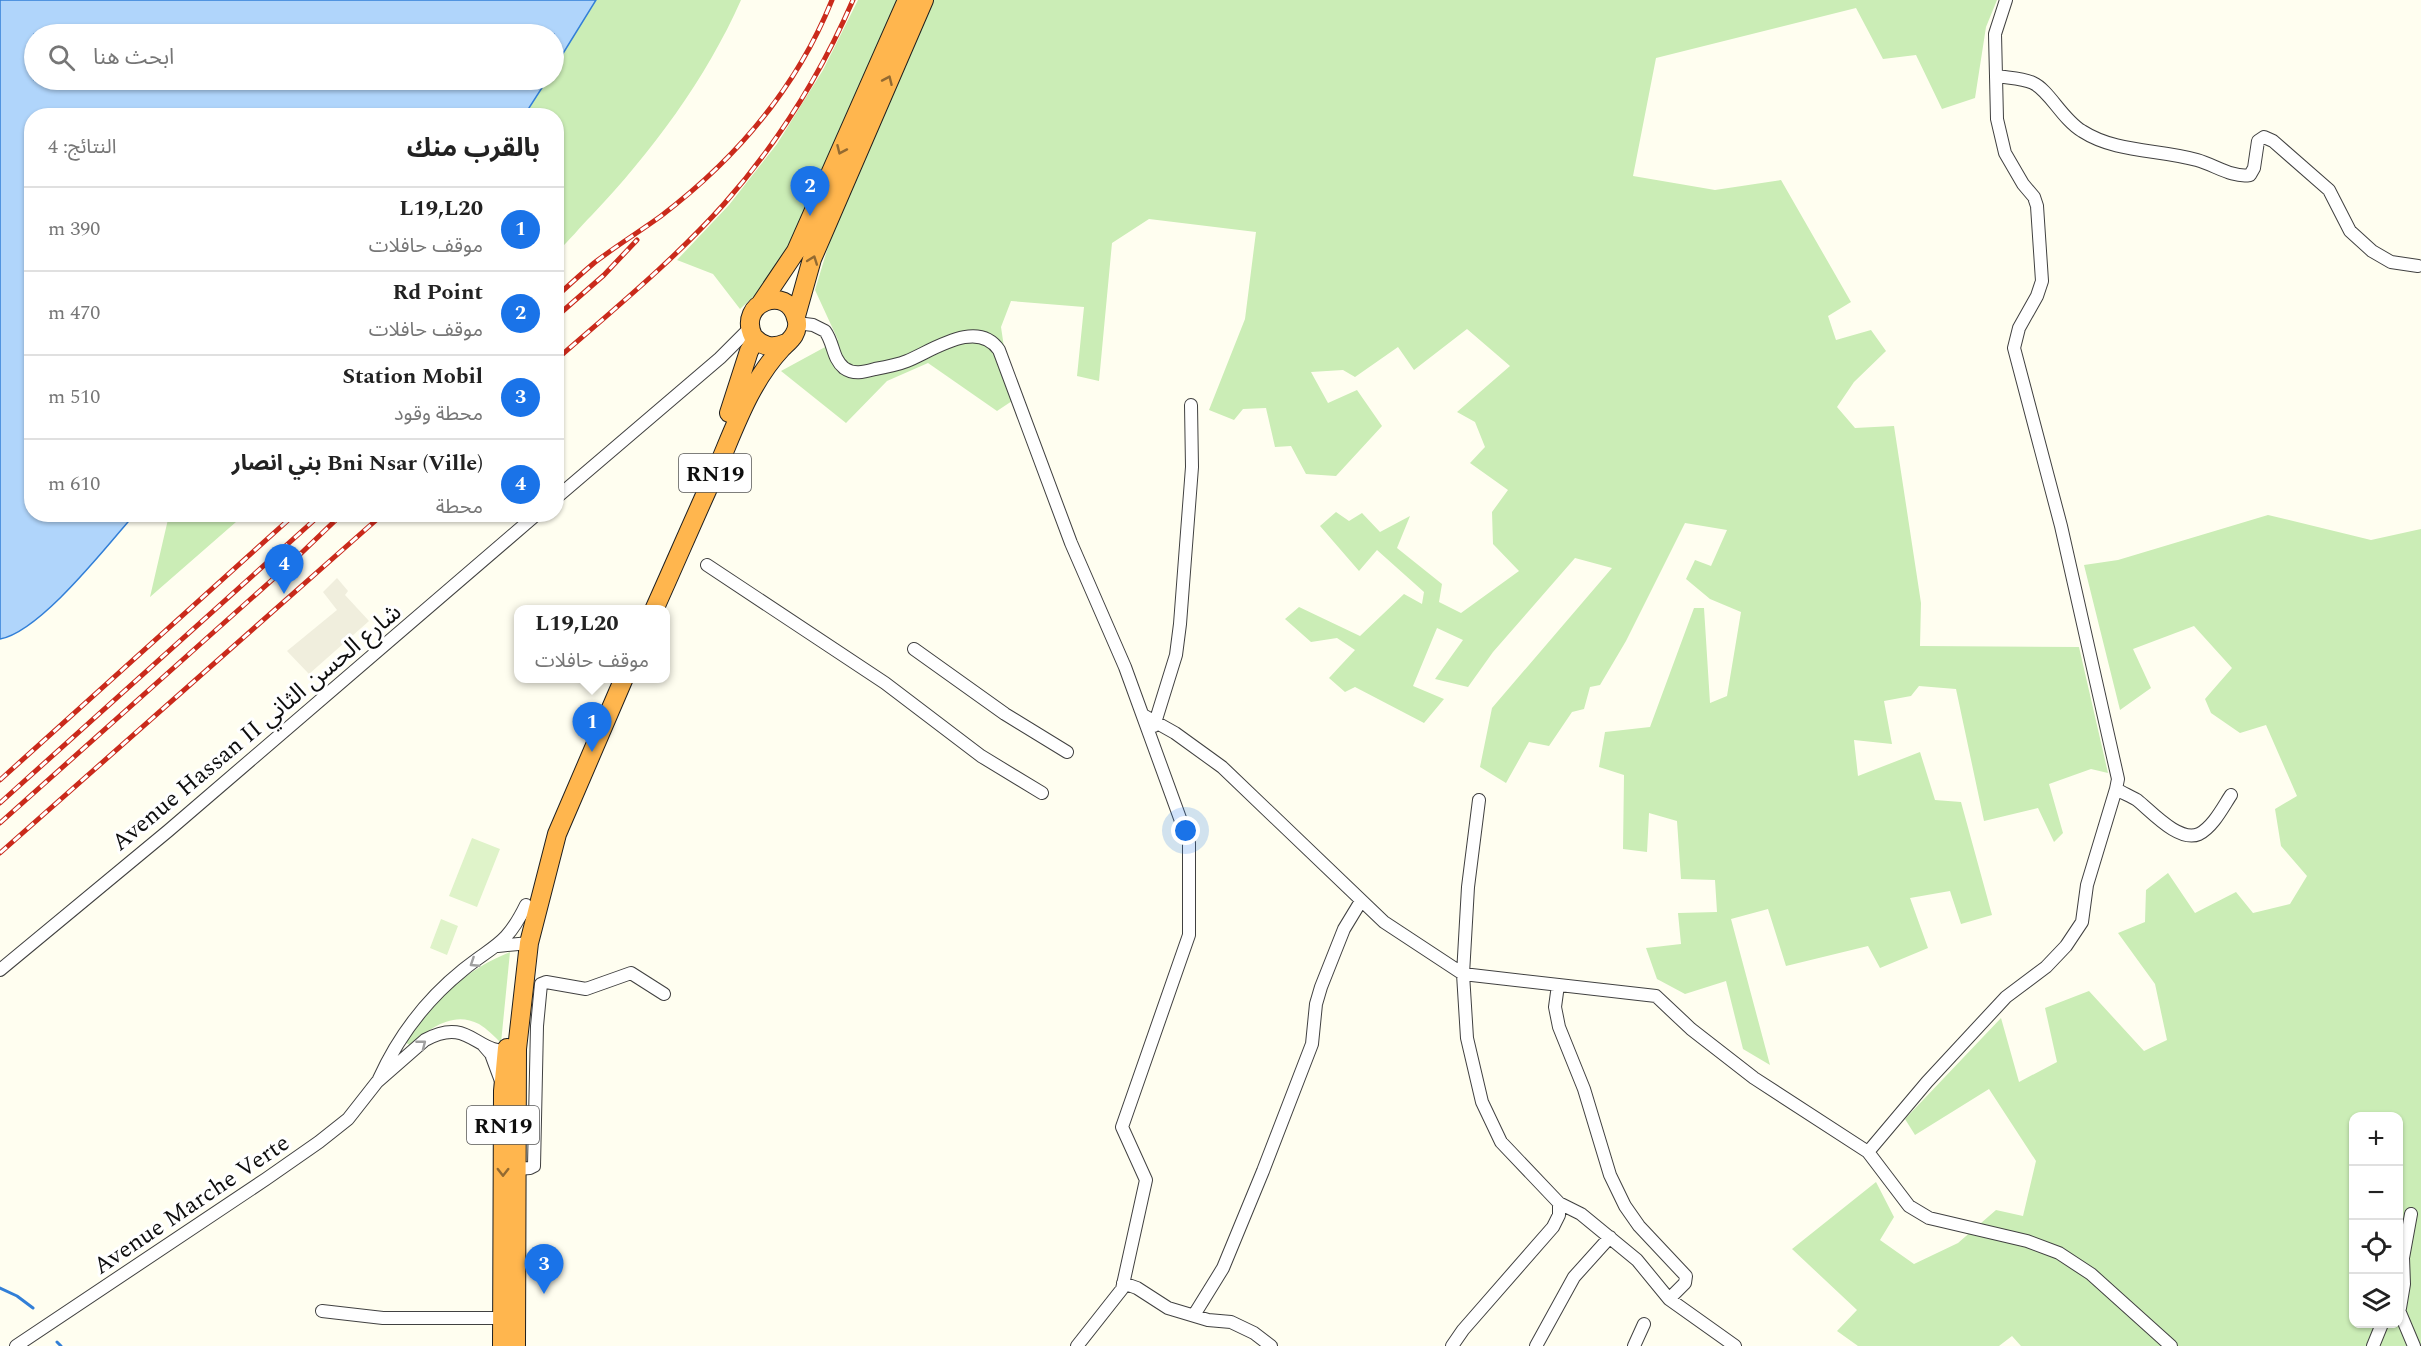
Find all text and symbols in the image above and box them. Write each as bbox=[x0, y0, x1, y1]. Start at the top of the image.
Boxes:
search box bbox=[24, 24, 564, 90]
icon: search bbox=[45, 41, 78, 74]
text: ابحث هنا bbox=[93, 41, 174, 74]
one-way arrow bbox=[881, 76, 893, 87]
text: بالقرب منك bbox=[407, 128, 540, 168]
text: النتائج: 4 bbox=[48, 132, 116, 162]
one-way arrow bbox=[836, 143, 848, 154]
pin: 2 bbox=[790, 166, 830, 216]
text: L19,L20 bbox=[399, 192, 483, 225]
text: 390 m bbox=[48, 214, 100, 244]
text: 1 bbox=[515, 214, 526, 244]
text: موقف حافلات bbox=[369, 231, 483, 261]
one-way arrow bbox=[805, 255, 818, 266]
text: Rd Point bbox=[393, 276, 483, 309]
text: 470 m bbox=[48, 298, 100, 328]
text: 2 bbox=[515, 298, 526, 328]
text: موقف حافلات bbox=[369, 315, 483, 345]
text: Station Mobil bbox=[342, 360, 483, 393]
text: 510 m bbox=[48, 382, 100, 412]
text: 3 bbox=[515, 382, 526, 412]
text: محطة وقود bbox=[394, 399, 483, 429]
text: Bni Nsar (Ville) بني انصار bbox=[232, 447, 483, 480]
road number: RN19 bbox=[679, 454, 751, 492]
text: 610 m bbox=[48, 469, 100, 499]
text: 4 bbox=[515, 469, 526, 499]
text: محطة bbox=[436, 492, 483, 522]
pin: 4 bbox=[264, 544, 304, 594]
street label: Avenue Hassan II شارع الحسن الثاني bbox=[104, 595, 410, 860]
popup bbox=[514, 605, 670, 683]
text: L19,L20 bbox=[535, 607, 619, 640]
text: موقف حافلات bbox=[535, 646, 649, 676]
pin: 1 bbox=[572, 702, 612, 752]
your location bbox=[1171, 816, 1200, 845]
one-way arrow bbox=[469, 956, 480, 967]
one-way arrow bbox=[415, 1041, 426, 1052]
road number: RN19 bbox=[467, 1106, 539, 1144]
map controls bbox=[2349, 1112, 2403, 1328]
button: + bbox=[2349, 1112, 2403, 1166]
street label: Avenue Marche Verte bbox=[86, 1125, 297, 1284]
button: − bbox=[2349, 1166, 2403, 1220]
one-way arrow bbox=[497, 1168, 509, 1177]
button: locate bbox=[2349, 1220, 2403, 1274]
pin: 3 bbox=[524, 1244, 564, 1294]
button: layers bbox=[2349, 1274, 2403, 1328]

